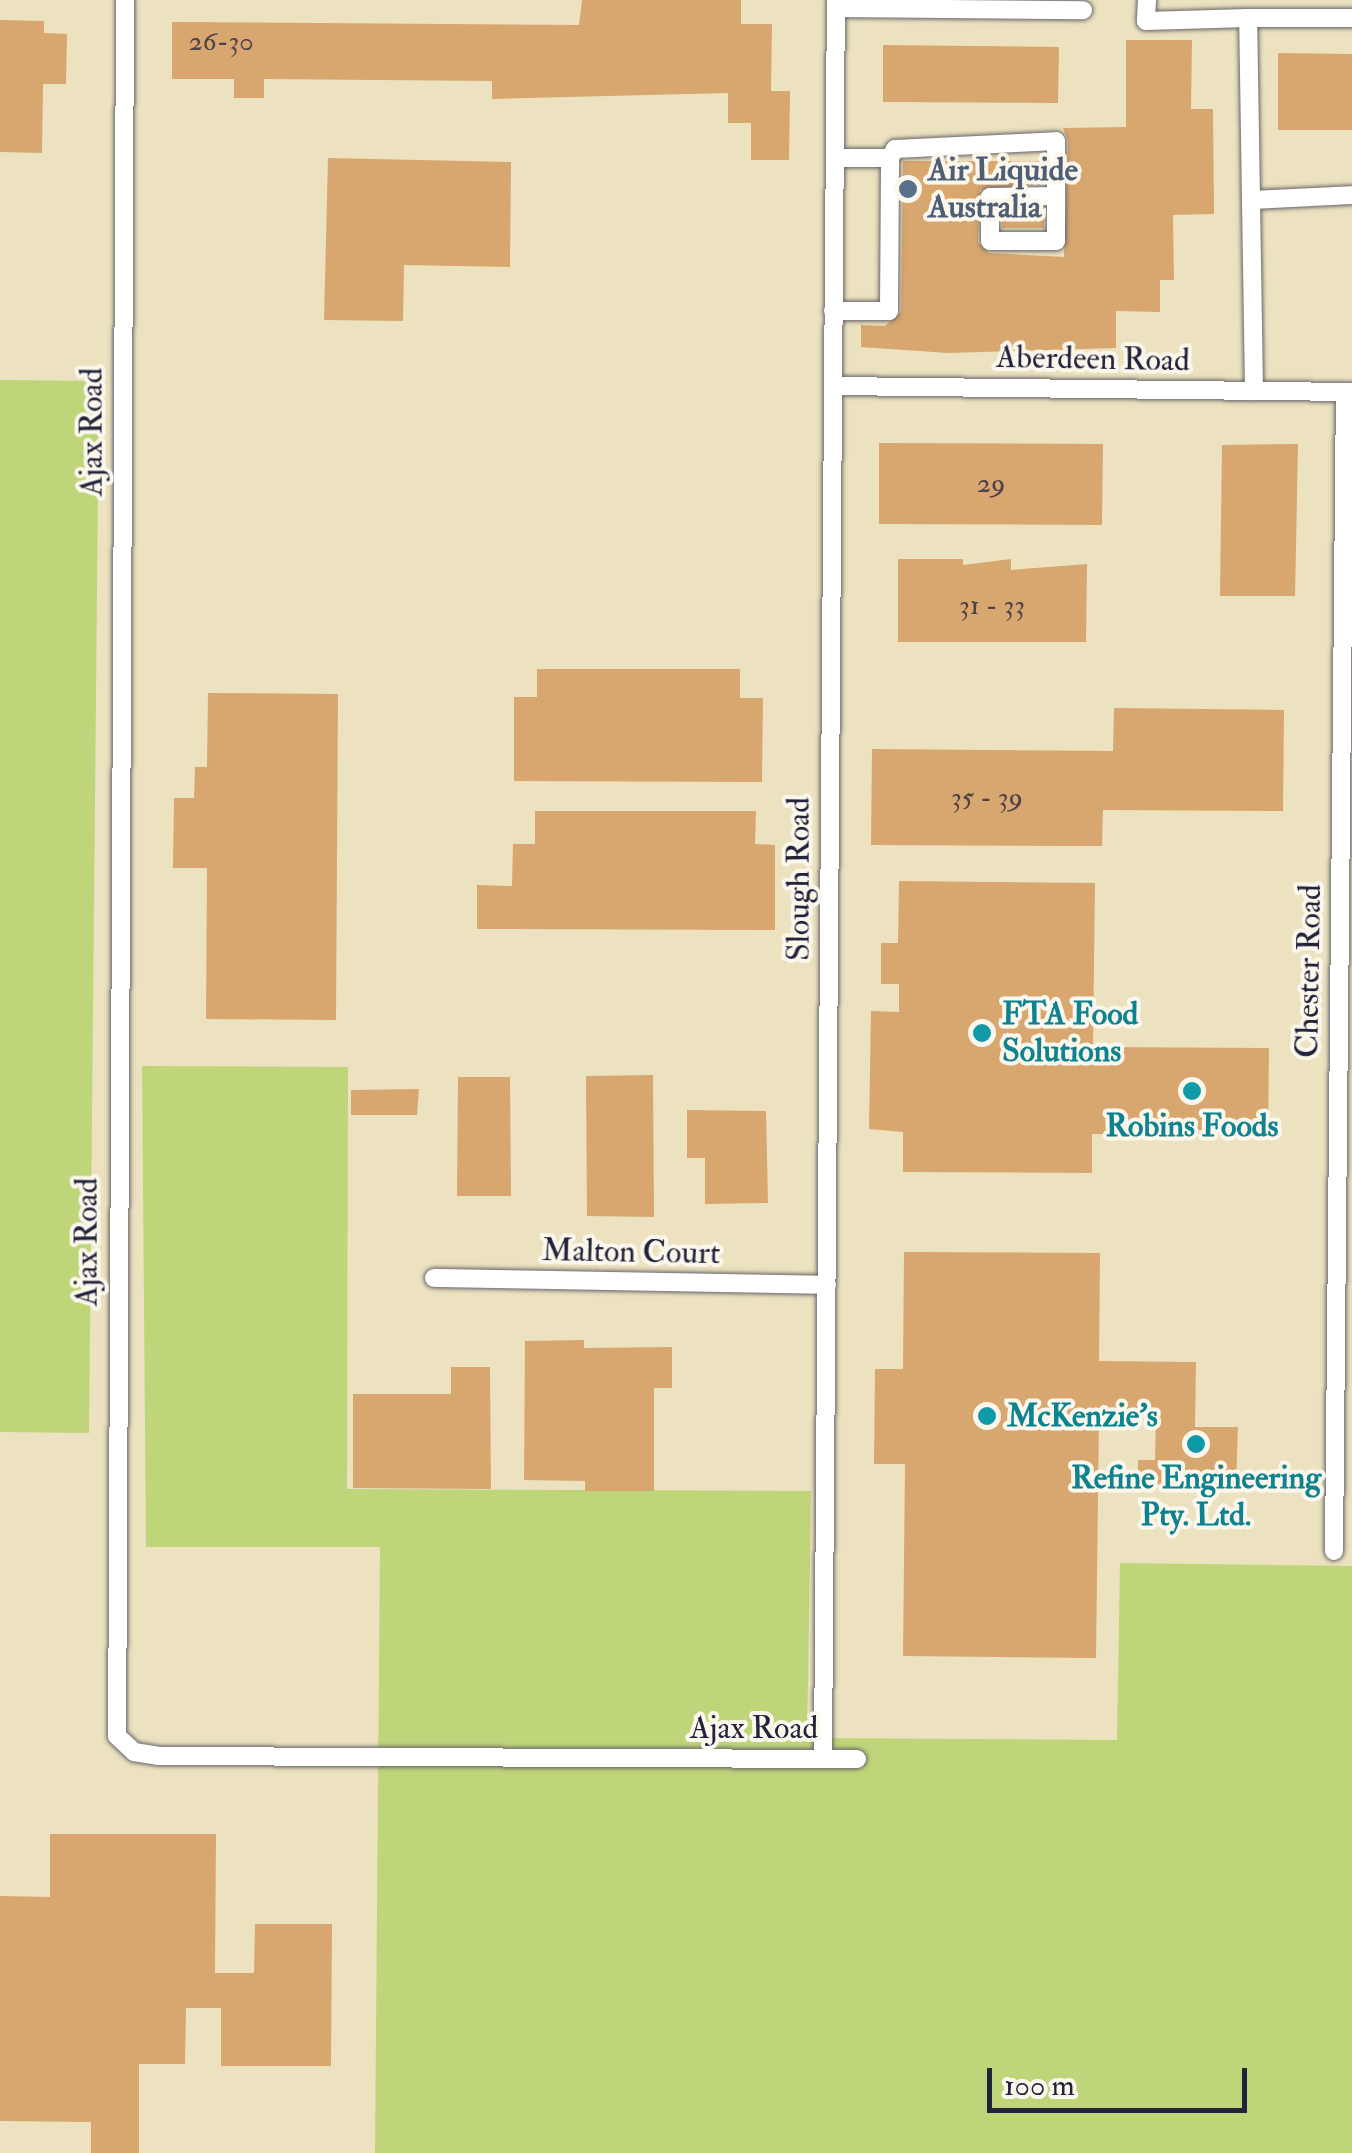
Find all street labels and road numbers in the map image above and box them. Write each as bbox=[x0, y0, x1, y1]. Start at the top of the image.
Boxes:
street label: Aberdeen Road bbox=[996, 338, 1190, 380]
street label: Ajax Road bbox=[73, 368, 111, 496]
street label: Slough Road bbox=[780, 797, 818, 961]
street label: Chester Road bbox=[1288, 884, 1330, 1058]
street label: Ajax Road bbox=[68, 1178, 106, 1306]
street label: Malton Court bbox=[541, 1231, 721, 1273]
street label: Ajax Road bbox=[690, 1709, 818, 1747]

